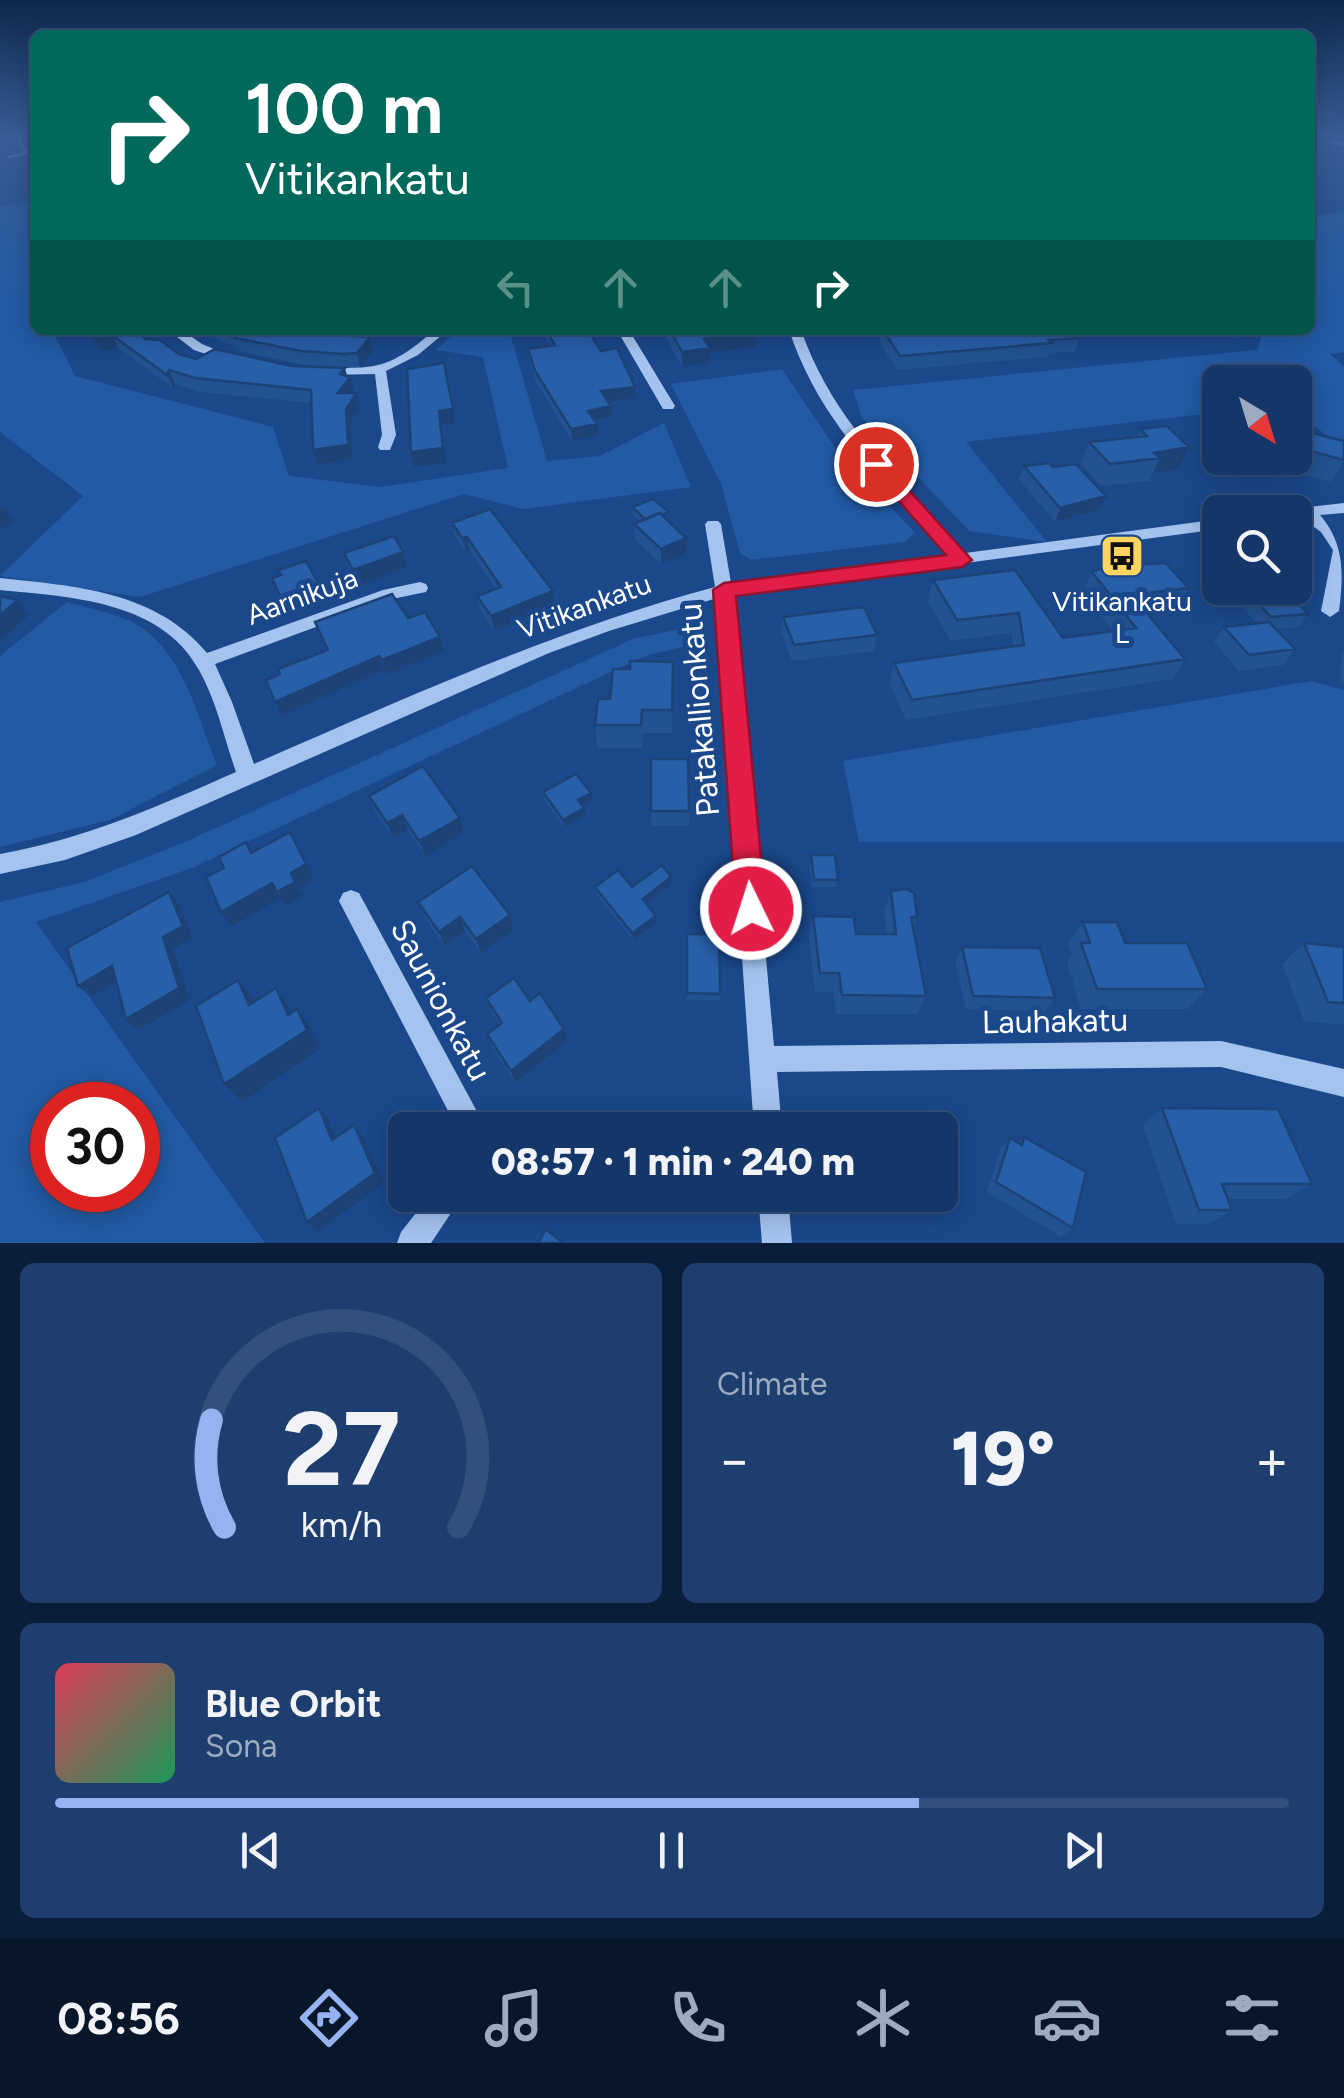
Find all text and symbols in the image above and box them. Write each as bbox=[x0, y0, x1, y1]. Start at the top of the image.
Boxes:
text: 100 m bbox=[245, 66, 443, 151]
icon: right bbox=[80, 70, 210, 200]
text: Vitikankatu bbox=[245, 151, 470, 205]
icon: left bbox=[488, 260, 543, 315]
icon: ahead bbox=[593, 260, 648, 315]
icon: ahead bbox=[698, 260, 753, 315]
icon: right bbox=[803, 260, 858, 315]
north arrow bbox=[1202, 365, 1312, 475]
map controls bbox=[1202, 365, 1312, 605]
pin bbox=[834, 422, 919, 507]
icon: arrive bbox=[849, 437, 904, 492]
button: search bbox=[1202, 495, 1312, 605]
bus stop icon: Vitikankatu L bbox=[1099, 533, 1145, 579]
street label: Aarnikuja bbox=[242, 560, 362, 632]
street label: Vitikankatu bbox=[512, 566, 656, 646]
place label: Vitikankatu L bbox=[1052, 584, 1192, 650]
street label: Patakallionkatu bbox=[671, 602, 727, 818]
position arrow bbox=[699, 857, 803, 961]
street label: Saunionkatu bbox=[383, 913, 499, 1087]
street label: Lauhakatu bbox=[981, 1001, 1129, 1041]
speed limit sign: 30 bbox=[30, 1082, 160, 1212]
text: 08:57 · 1 min · 240 m bbox=[491, 1139, 855, 1185]
text: Climate bbox=[717, 1365, 828, 1403]
text: 27 bbox=[282, 1386, 400, 1511]
text: 19° bbox=[951, 1414, 1055, 1504]
text: − bbox=[717, 1427, 751, 1493]
text: + bbox=[1255, 1427, 1289, 1493]
text: km/h bbox=[300, 1503, 382, 1546]
text: Blue Orbit bbox=[205, 1681, 381, 1727]
text: Sona bbox=[205, 1727, 277, 1765]
icon: previous bbox=[233, 1823, 288, 1878]
icon: pause bbox=[644, 1823, 699, 1878]
icon: next bbox=[1056, 1823, 1111, 1878]
icon: directions bbox=[294, 1983, 364, 2053]
icon: music bbox=[479, 1983, 549, 2053]
icon: phone bbox=[663, 1983, 733, 2053]
icon: climate bbox=[848, 1983, 918, 2053]
icon: car bbox=[1032, 1983, 1102, 2053]
icon: filters bbox=[1217, 1983, 1287, 2053]
text: 08:56 bbox=[57, 1991, 180, 2045]

